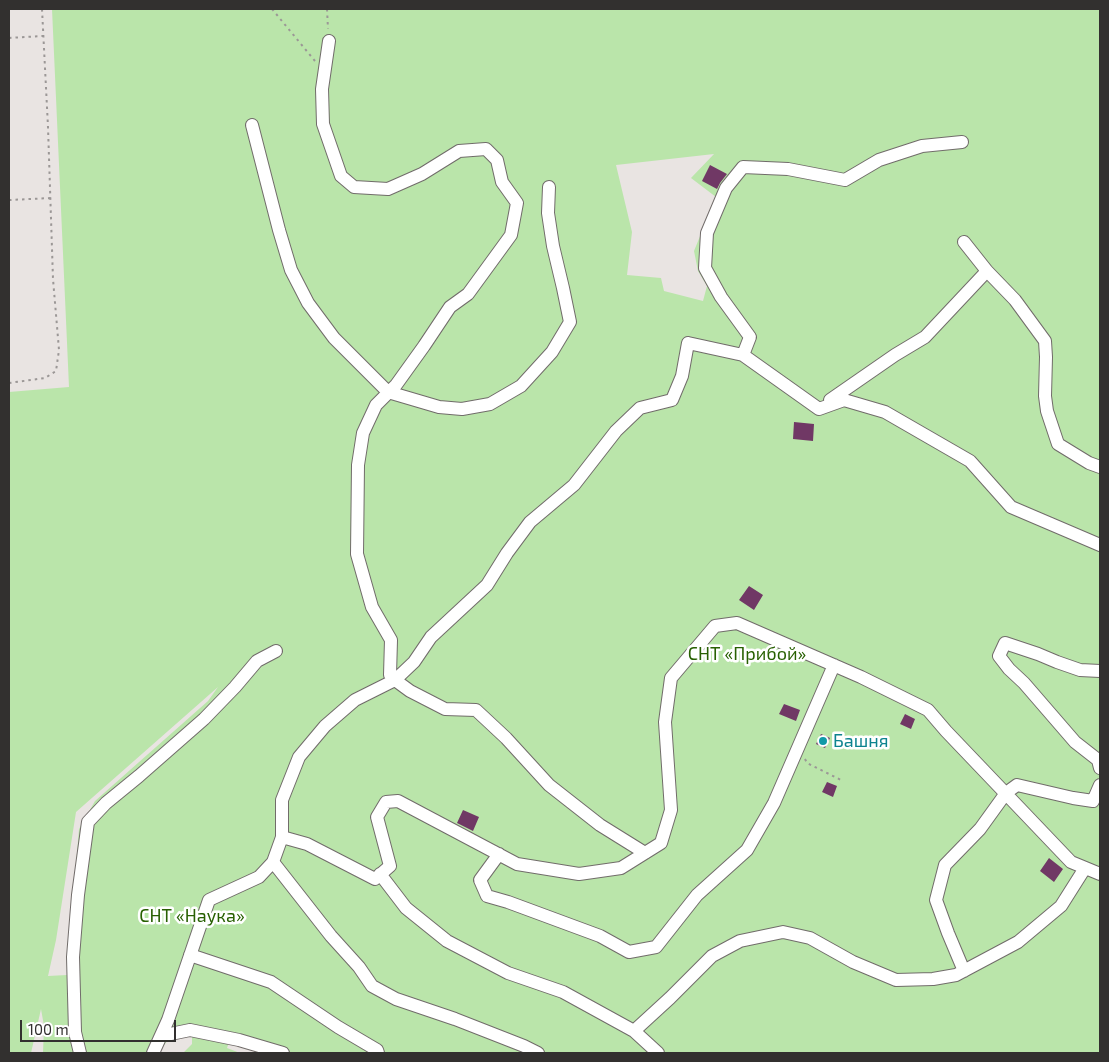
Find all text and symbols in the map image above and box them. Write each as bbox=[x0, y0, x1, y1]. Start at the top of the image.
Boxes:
park label: СНТ «Прибой» bbox=[688, 643, 806, 665]
place label: Башня bbox=[833, 730, 888, 752]
marker: Башня bbox=[817, 735, 829, 747]
park label: СНТ «Наука» bbox=[139, 905, 245, 927]
scale bar bbox=[22, 1010, 179, 1042]
text: 100 m bbox=[28, 1020, 69, 1038]

